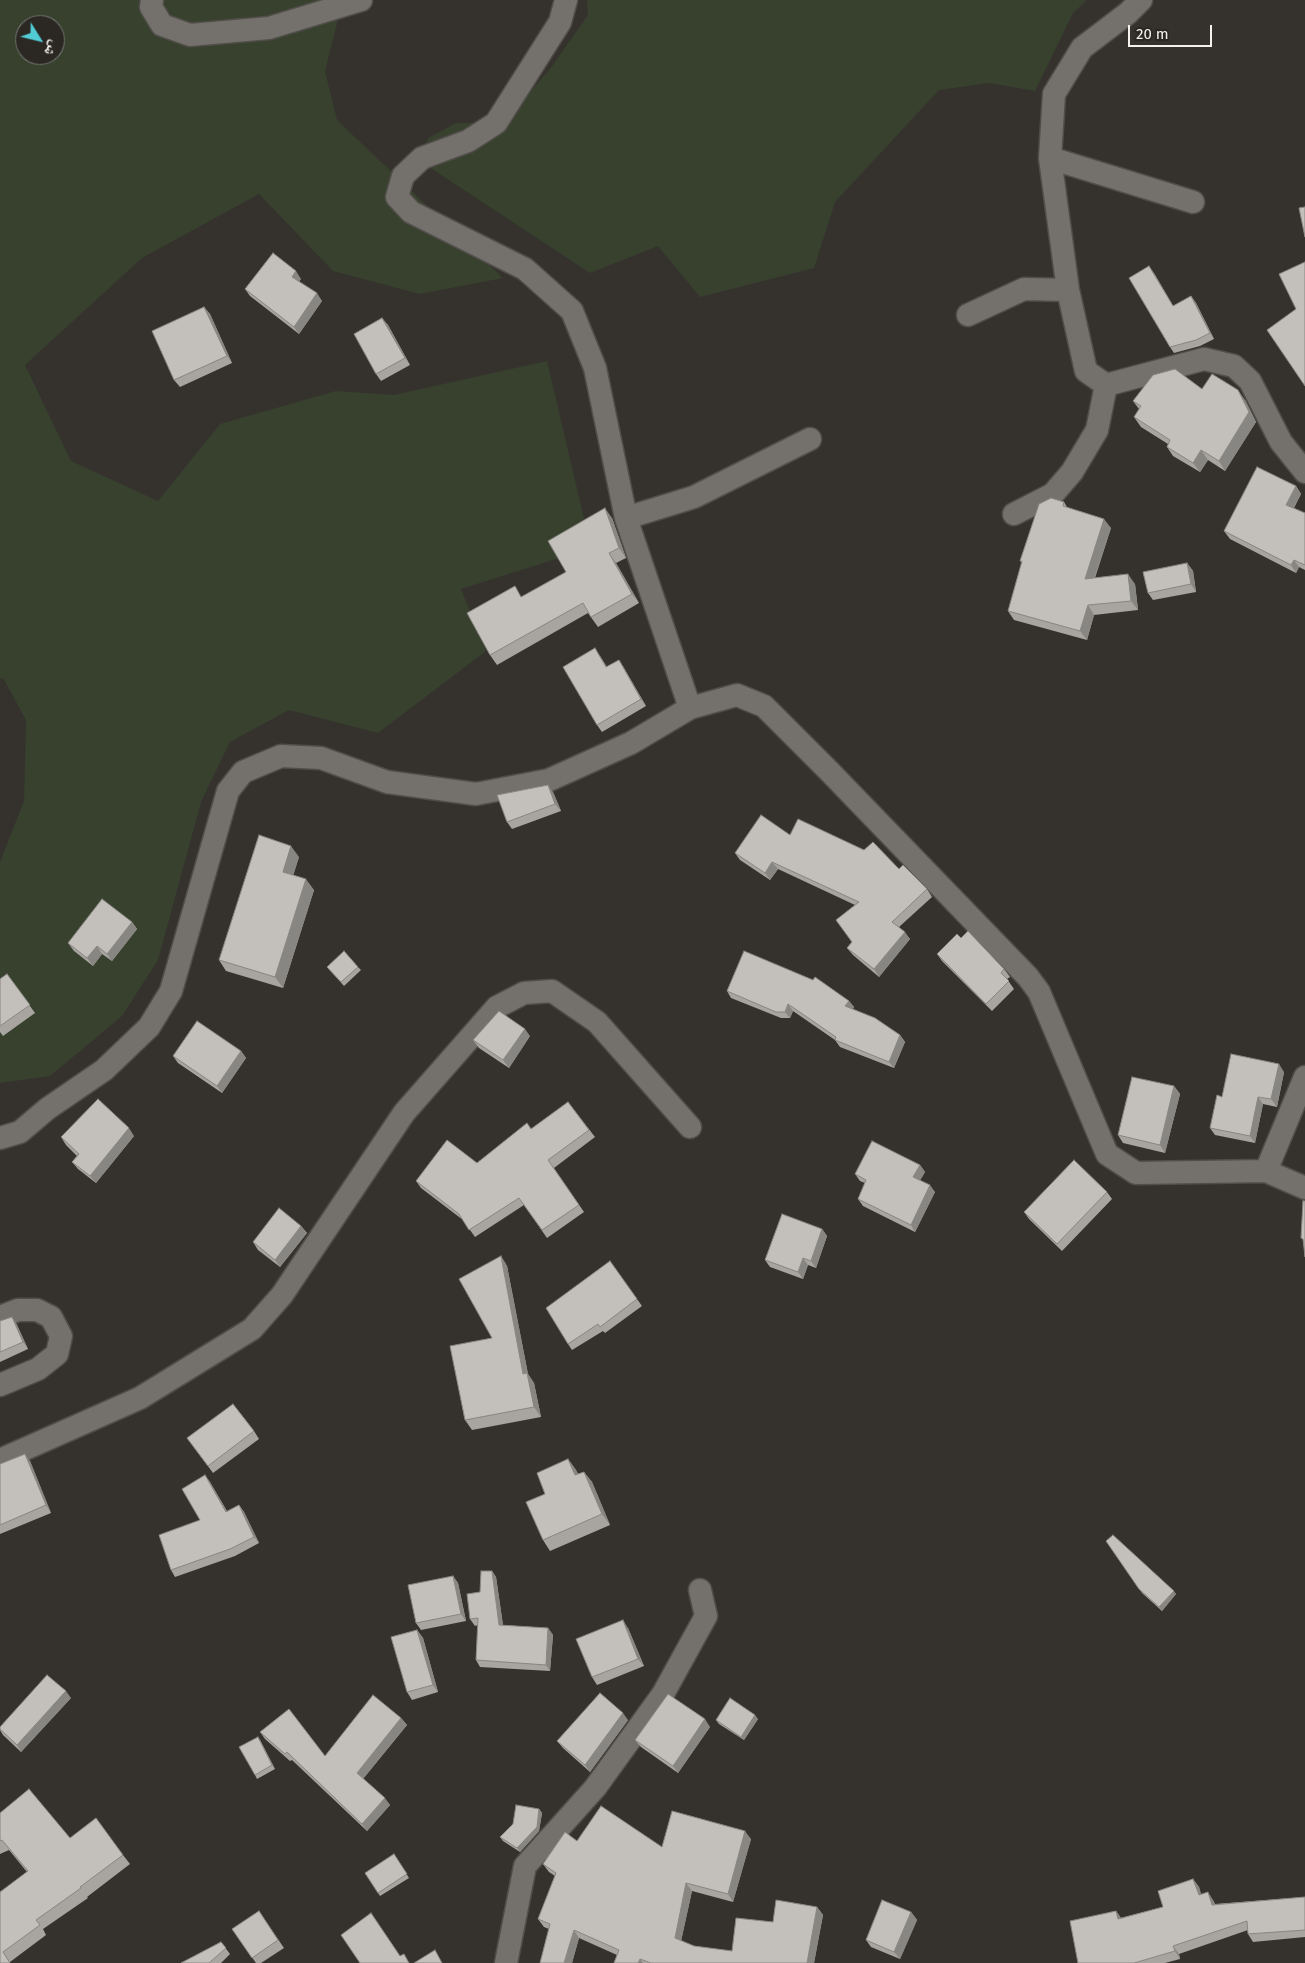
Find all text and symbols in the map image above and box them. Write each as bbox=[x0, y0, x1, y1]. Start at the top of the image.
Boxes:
north arrow bbox=[15, 15, 65, 65]
scale bar bbox=[1130, 15, 1214, 47]
text: 20 m bbox=[1136, 25, 1169, 43]
text: ش bbox=[40, 38, 63, 60]

